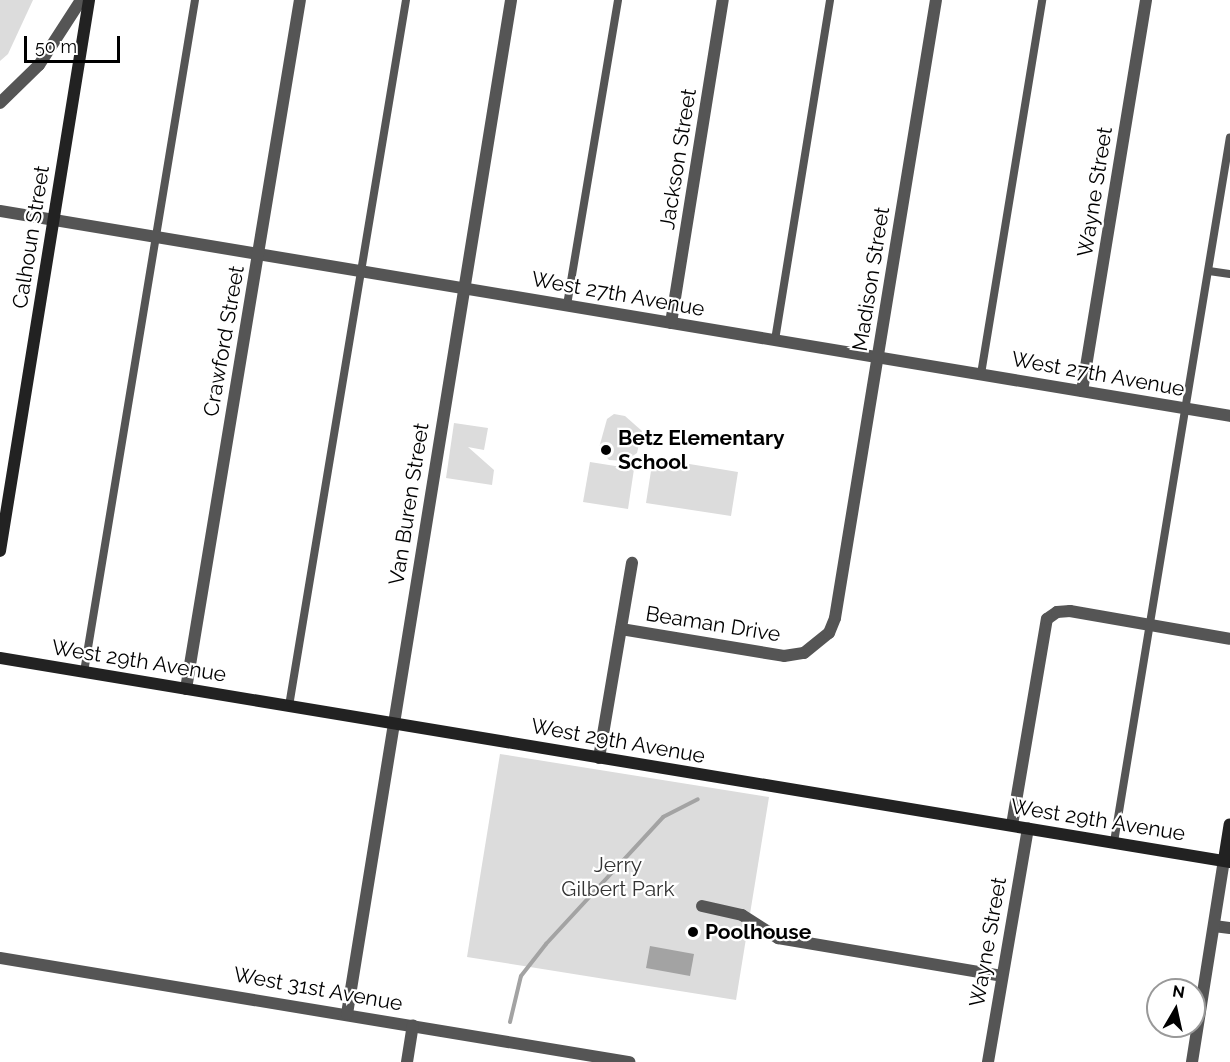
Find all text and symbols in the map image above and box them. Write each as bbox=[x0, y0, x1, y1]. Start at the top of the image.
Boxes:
scale bar bbox=[27, 24, 123, 62]
text: 50 m bbox=[35, 36, 77, 57]
street label: Jackson Street bbox=[654, 87, 702, 231]
street label: Wayne Street bbox=[1072, 125, 1118, 259]
street label: Calhoun Street bbox=[7, 164, 55, 310]
street label: Madison Street bbox=[847, 205, 895, 353]
street label: Crawford Street bbox=[198, 264, 250, 418]
street label: West 27th Avenue bbox=[529, 266, 707, 322]
street label: West 27th Avenue bbox=[1009, 346, 1187, 402]
street label: Van Buren Street bbox=[384, 421, 434, 587]
place label: Betz Elementary School bbox=[618, 425, 785, 475]
marker: Betz Elementary School bbox=[599, 443, 613, 457]
street label: Beaman Drive bbox=[644, 601, 782, 647]
street label: West 29th Avenue bbox=[50, 635, 228, 687]
street label: West 29th Avenue bbox=[529, 713, 707, 769]
street label: West 29th Avenue bbox=[1009, 794, 1187, 846]
park label: Jerry Gilbert Park bbox=[561, 852, 675, 902]
street label: Wayne Street bbox=[964, 875, 1012, 1009]
place label: Poolhouse bbox=[705, 919, 811, 945]
marker: Poolhouse bbox=[686, 925, 700, 939]
street label: West 31st Avenue bbox=[231, 962, 405, 1016]
north arrow bbox=[1146, 978, 1206, 1038]
text: N bbox=[1171, 981, 1186, 1002]

